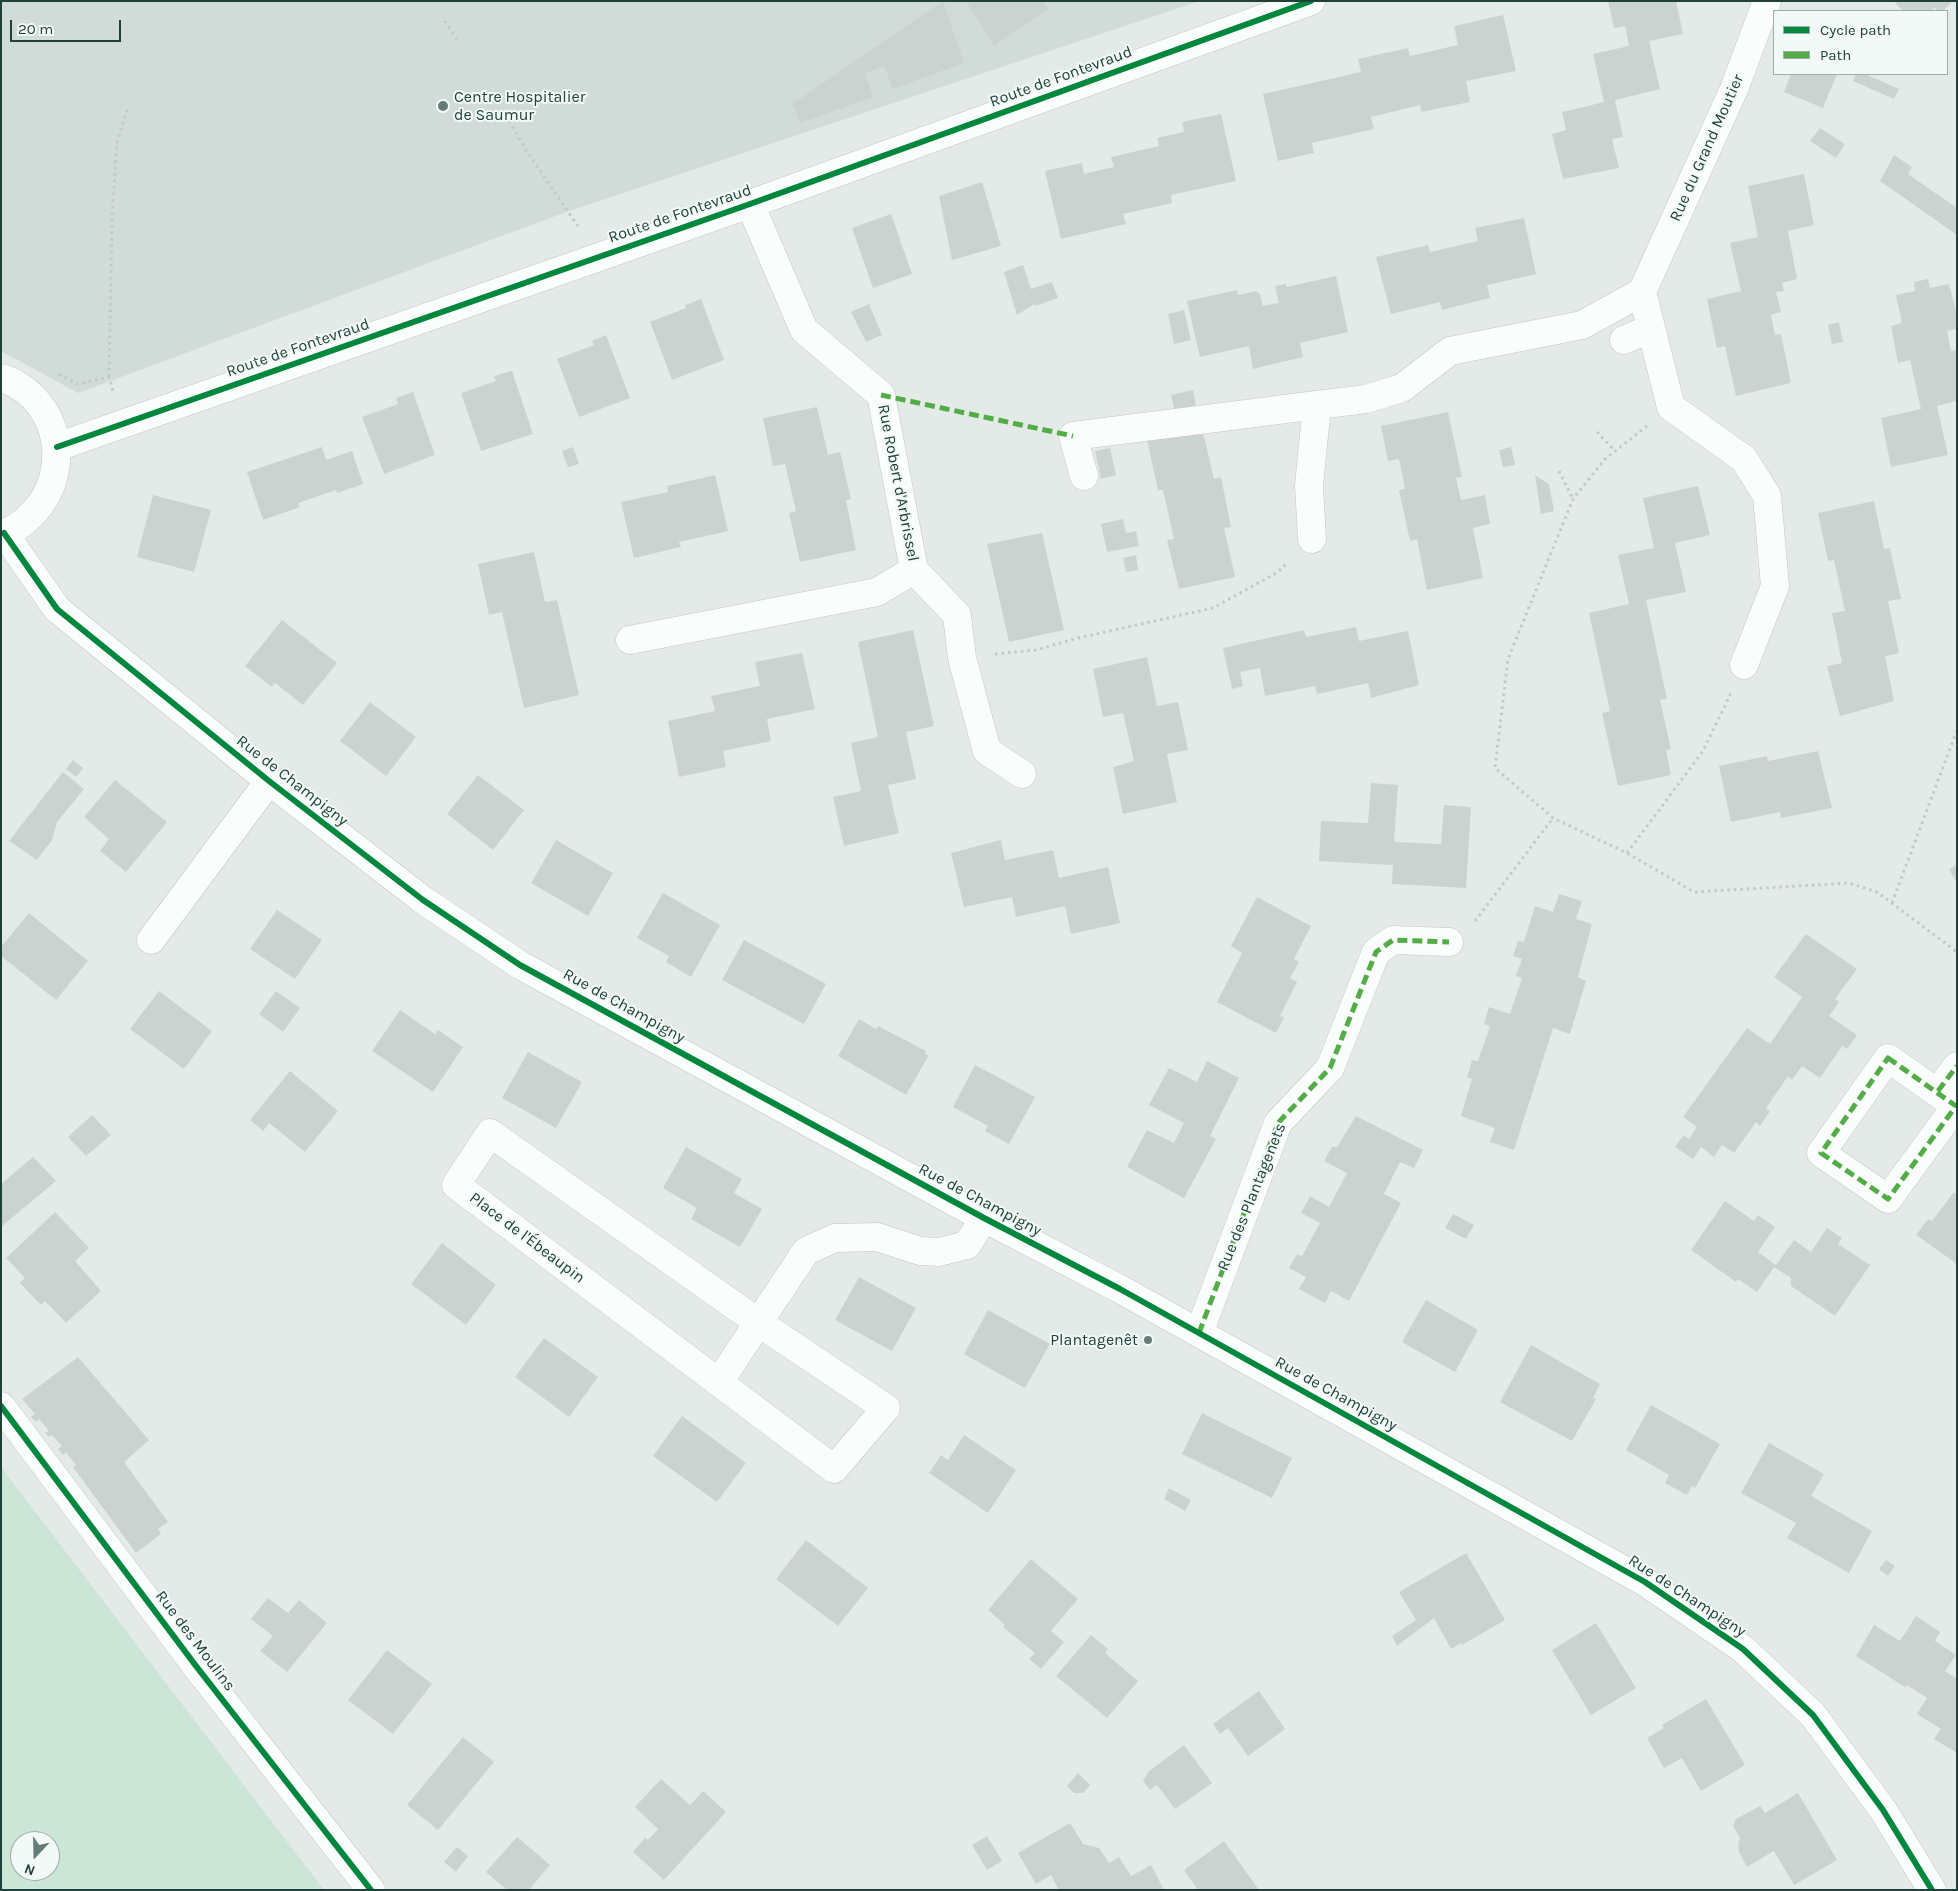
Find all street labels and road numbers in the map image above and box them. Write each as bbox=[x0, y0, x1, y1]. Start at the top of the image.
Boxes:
street label: Route de Fontevraud bbox=[987, 42, 1135, 112]
street label: Rue du Grand Moutier bbox=[1666, 71, 1748, 225]
street label: Route de Fontevraud bbox=[606, 180, 754, 248]
street label: Route de Fontevraud bbox=[224, 314, 372, 382]
street label: Rue Robert d'Arbrissel bbox=[873, 403, 923, 563]
street label: Rue de Champigny bbox=[232, 731, 352, 831]
street label: Rue de Champigny bbox=[560, 965, 688, 1047]
street label: Rue des Plantagenets bbox=[1214, 1120, 1290, 1274]
street label: Rue de Champigny bbox=[915, 1159, 1045, 1241]
street label: Place de l'Ébeaupin bbox=[466, 1188, 588, 1288]
street label: Rue de Champigny bbox=[1272, 1353, 1400, 1435]
street label: Rue de Champigny bbox=[1625, 1551, 1749, 1641]
street label: Rue des Moulins bbox=[151, 1587, 239, 1695]

